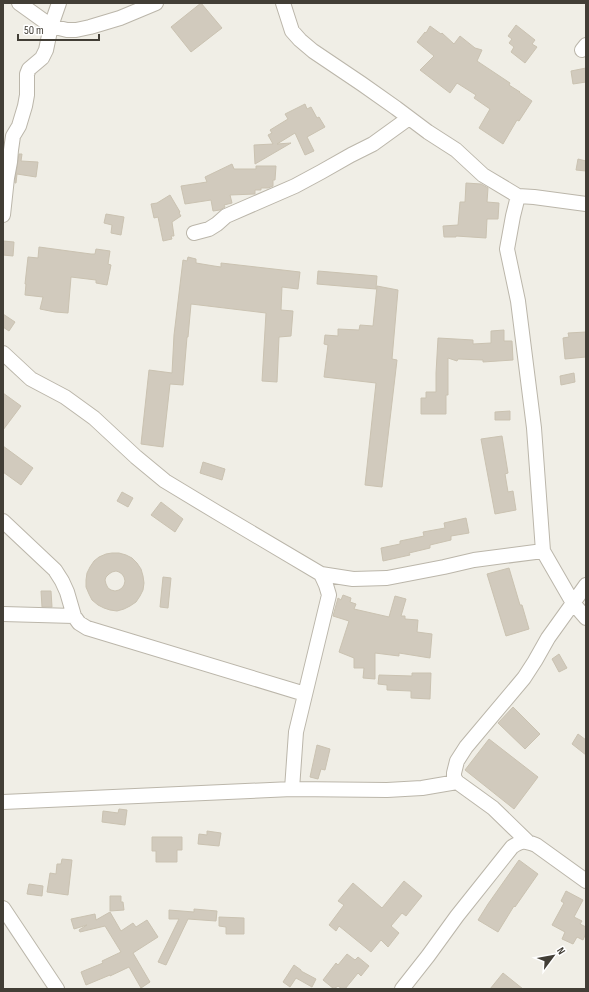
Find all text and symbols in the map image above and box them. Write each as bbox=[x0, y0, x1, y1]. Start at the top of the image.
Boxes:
scale bar bbox=[18, 16, 99, 42]
text: 50 m bbox=[24, 23, 44, 38]
north arrow bbox=[533, 936, 573, 976]
text: N bbox=[554, 945, 568, 957]

